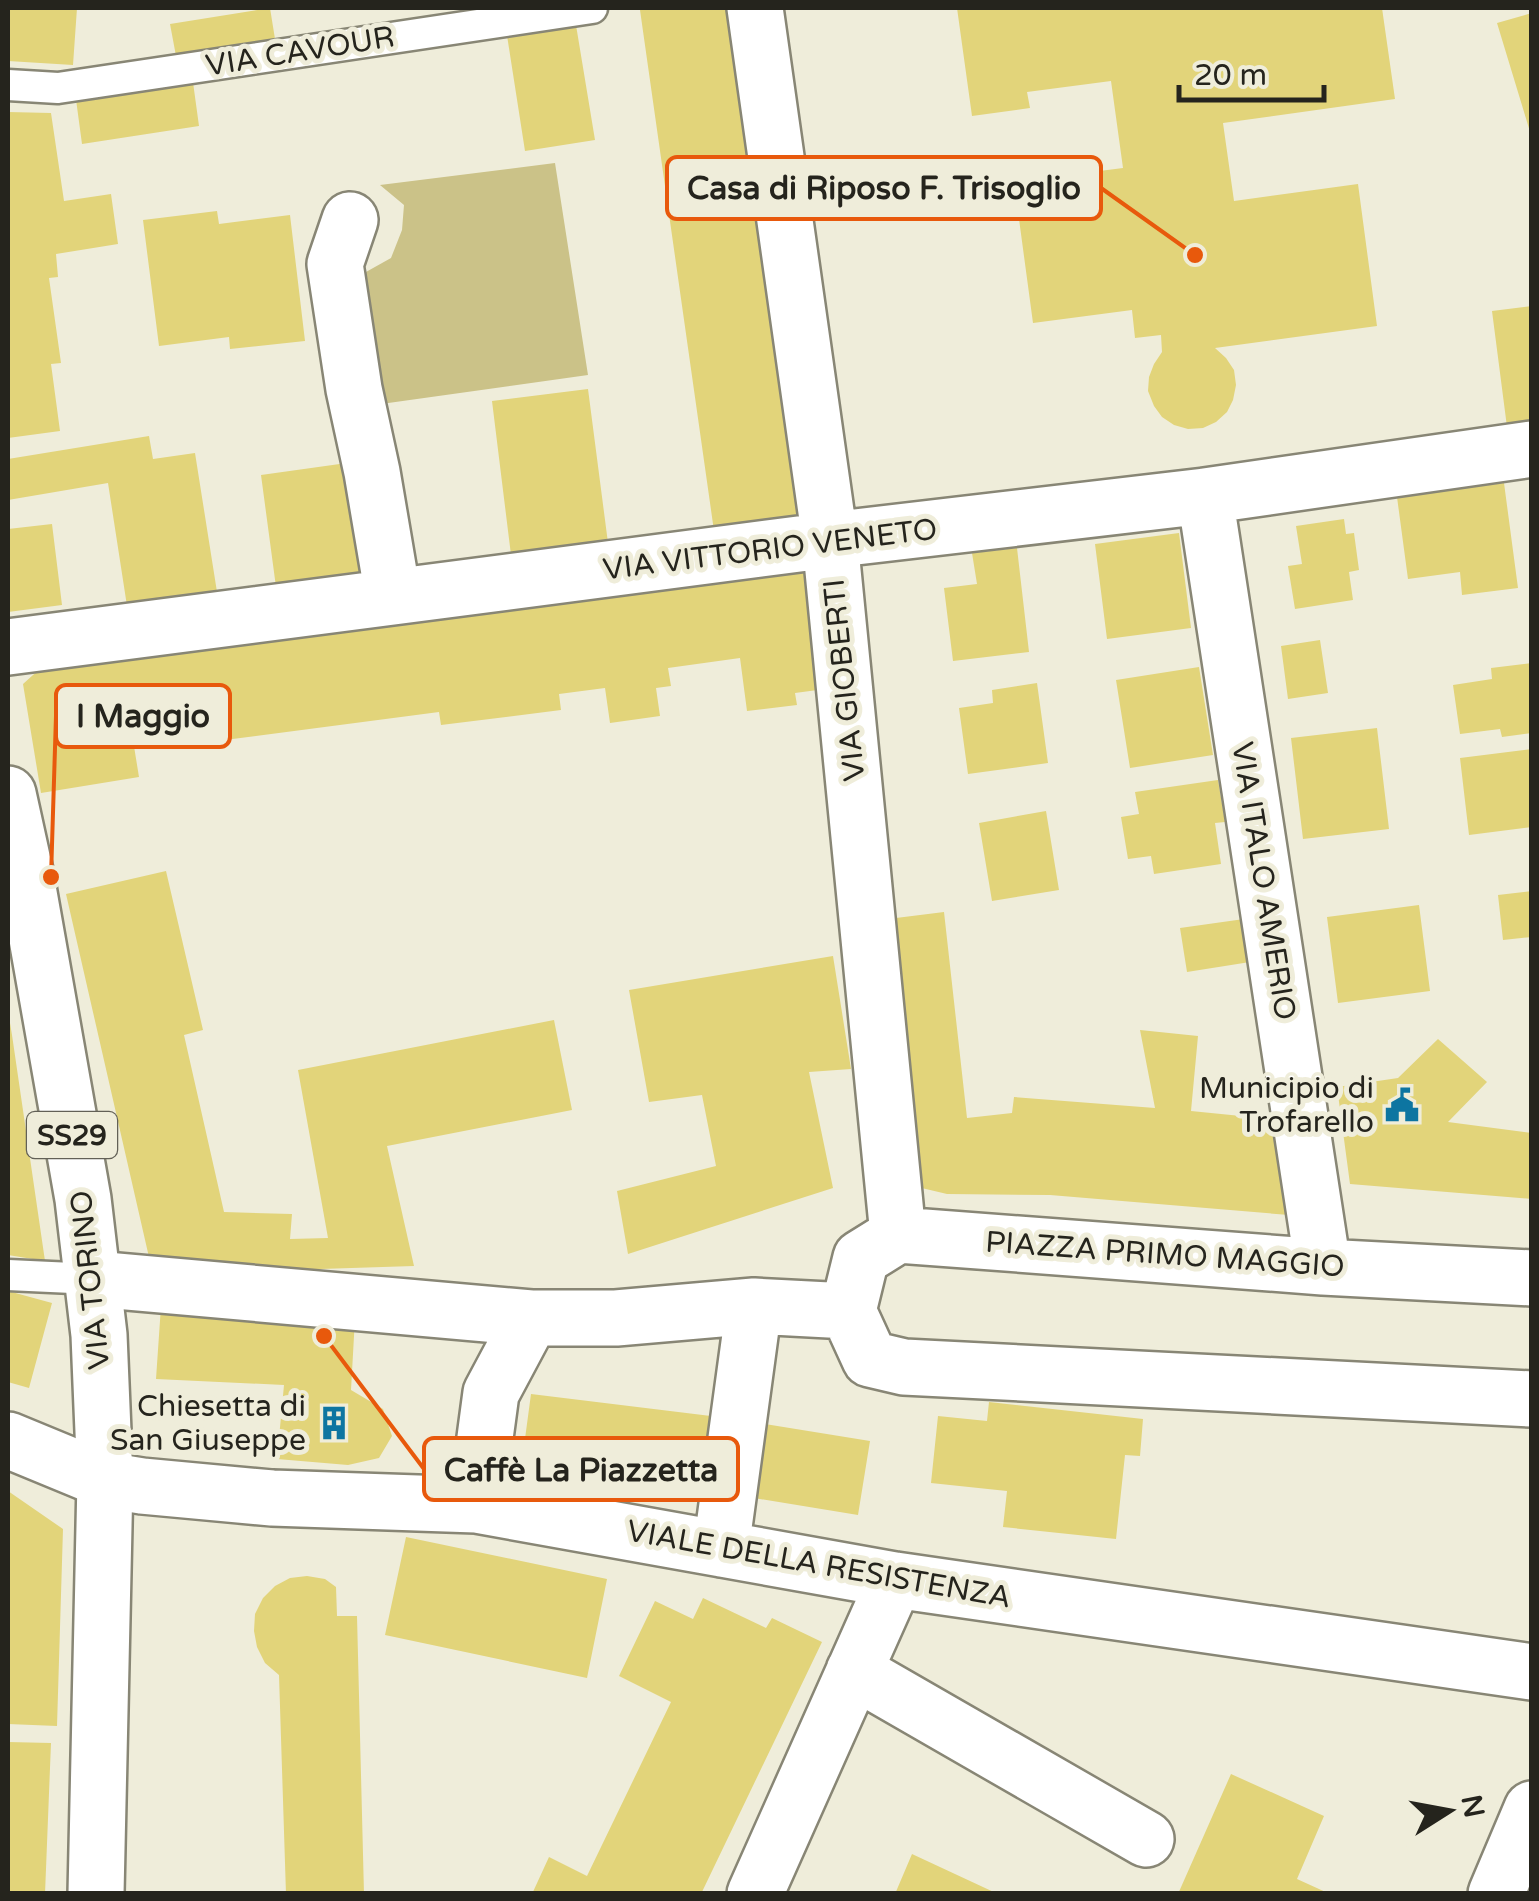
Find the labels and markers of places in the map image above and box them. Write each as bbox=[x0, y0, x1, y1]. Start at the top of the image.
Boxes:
callout: Casa di Riposo F. Trisoglio bbox=[667, 157, 1101, 219]
callout: I Maggio bbox=[56, 685, 230, 747]
place label: Municipio di Trofarello bbox=[1199, 1070, 1374, 1141]
public building icon: Municipio di Trofarello bbox=[1383, 1086, 1421, 1124]
place label: Chiesetta di San Giuseppe bbox=[110, 1388, 306, 1459]
building icon: Chiesetta di San Giuseppe bbox=[315, 1404, 353, 1442]
callout: Caffè La Piazzetta bbox=[424, 1438, 738, 1500]

